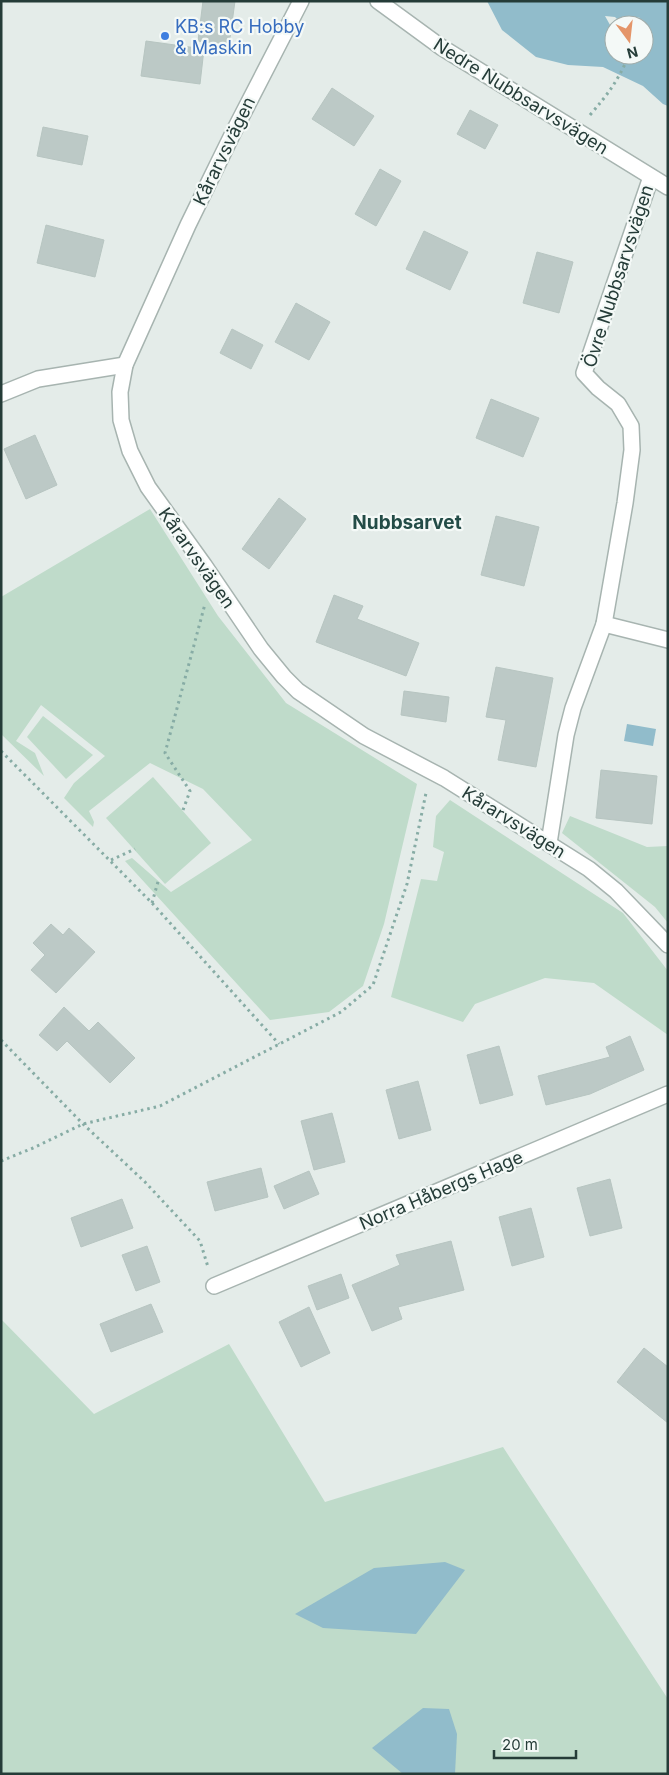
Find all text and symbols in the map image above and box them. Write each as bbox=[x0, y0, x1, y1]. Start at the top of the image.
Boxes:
north arrow bbox=[604, 15, 654, 65]
place label: KB:s RC Hobby & Maskin bbox=[175, 16, 304, 58]
marker: KB:s RC Hobby & Maskin bbox=[159, 30, 171, 42]
street label: Nedre Nubbsarvsvägen bbox=[430, 34, 612, 158]
text: N bbox=[625, 43, 640, 63]
street label: Kårarvsvägen bbox=[189, 93, 259, 209]
street label: Övre Nubbsarvsvägen bbox=[578, 182, 657, 370]
street label: Kårarvsvägen bbox=[155, 504, 239, 612]
district label: Nubbsarvet bbox=[352, 511, 462, 534]
street label: Kårarvsvägen bbox=[458, 782, 570, 862]
street label: Norra Håbergs Hage bbox=[356, 1146, 526, 1234]
scale bar bbox=[494, 1728, 576, 1760]
text: 20 m bbox=[502, 1735, 538, 1754]

